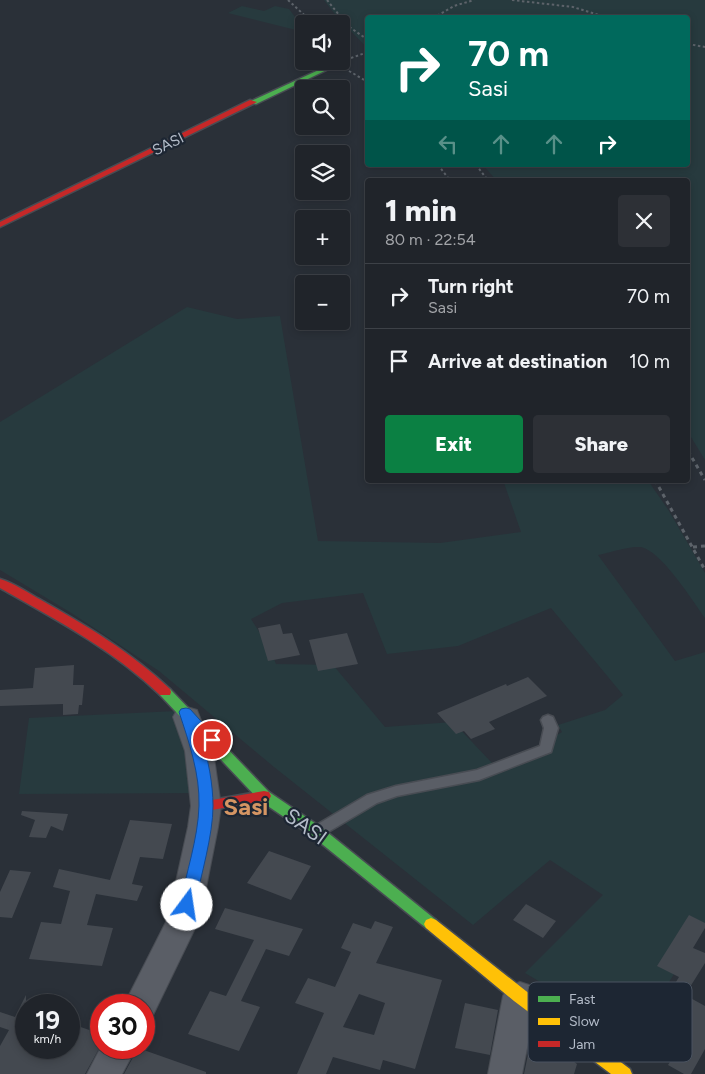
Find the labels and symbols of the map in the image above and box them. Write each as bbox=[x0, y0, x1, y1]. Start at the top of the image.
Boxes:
street label: SASI bbox=[149, 129, 187, 159]
pin bbox=[191, 719, 233, 761]
district label: Sasi bbox=[224, 792, 268, 821]
street label: SASI bbox=[280, 802, 332, 850]
position arrow bbox=[160, 878, 212, 930]
legend bbox=[528, 982, 692, 1062]
text: Fast bbox=[569, 991, 595, 1008]
speed limit sign: 30 bbox=[90, 994, 155, 1059]
text: Slow bbox=[569, 1013, 600, 1030]
text: Jam bbox=[569, 1036, 595, 1053]

